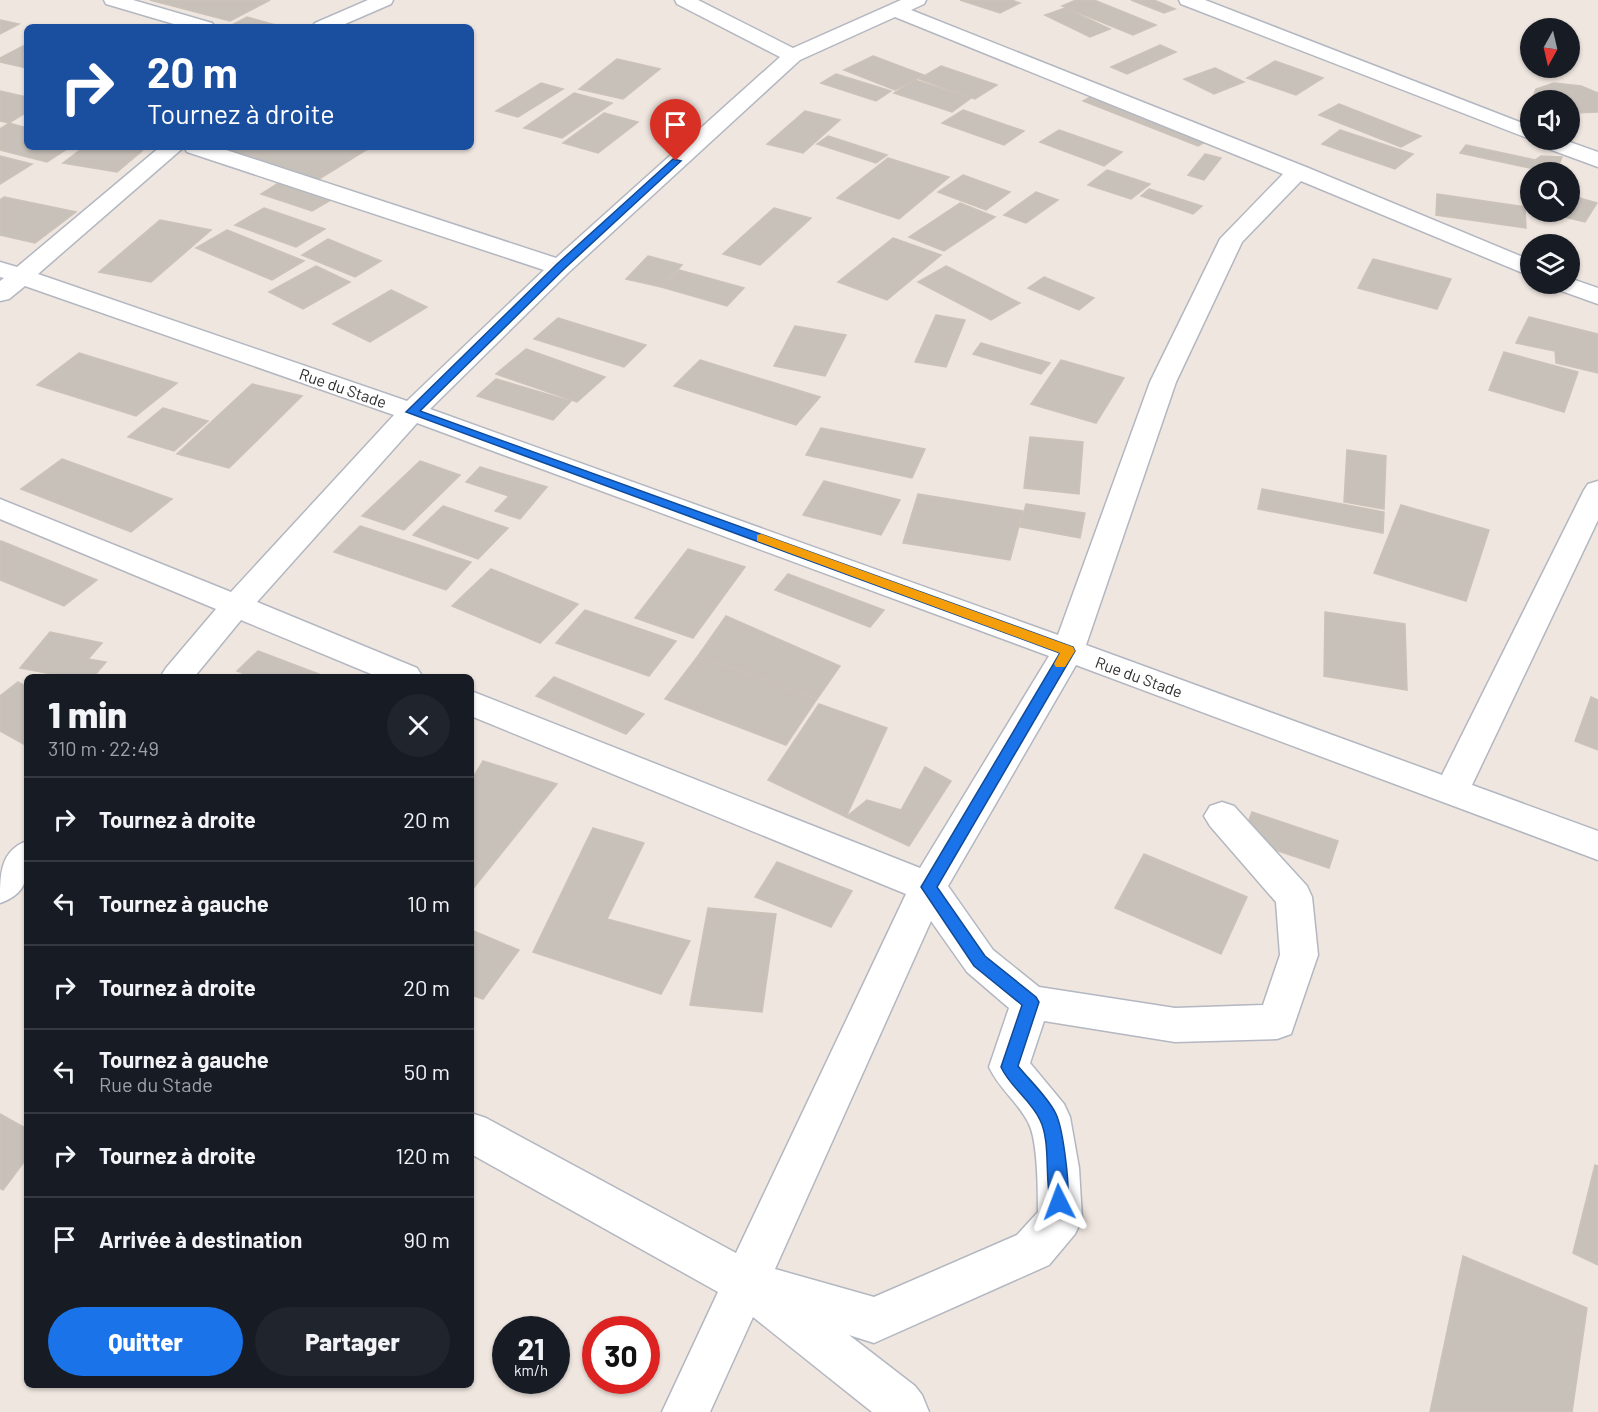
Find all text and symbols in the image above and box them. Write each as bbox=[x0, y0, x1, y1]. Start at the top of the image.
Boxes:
north arrow bbox=[1520, 18, 1580, 78]
map controls bbox=[1520, 18, 1580, 294]
text: 20 m bbox=[147, 46, 238, 96]
icon: right bbox=[48, 48, 126, 126]
button: sound bbox=[1520, 90, 1580, 150]
text: Tournez à droite bbox=[147, 97, 335, 129]
pin bbox=[650, 99, 701, 161]
icon: arrive bbox=[659, 108, 692, 141]
button: search bbox=[1520, 162, 1580, 222]
button: layers bbox=[1520, 234, 1580, 294]
street label: Rue du Stade bbox=[297, 364, 389, 411]
street label: Rue du Stade bbox=[1093, 652, 1185, 701]
text: 1 min bbox=[48, 692, 127, 735]
button: close bbox=[387, 694, 450, 757]
text: 310 m · 22:49 bbox=[48, 736, 159, 760]
icon: right bbox=[48, 803, 81, 836]
text: Tournez à droite bbox=[99, 806, 256, 832]
text: 20 m bbox=[403, 806, 450, 832]
icon: left bbox=[48, 887, 81, 920]
text: Tournez à gauche bbox=[99, 890, 269, 916]
text: 10 m bbox=[407, 890, 450, 916]
icon: right bbox=[48, 971, 81, 1004]
text: Tournez à droite bbox=[99, 974, 256, 1000]
text: 20 m bbox=[403, 974, 450, 1000]
text: Tournez à gauche bbox=[99, 1046, 269, 1072]
icon: left bbox=[48, 1055, 81, 1088]
text: 50 m bbox=[404, 1058, 450, 1084]
text: Rue du Stade bbox=[99, 1072, 213, 1096]
icon: right bbox=[48, 1139, 81, 1172]
text: Tournez à droite bbox=[99, 1142, 256, 1168]
text: 120 m bbox=[395, 1142, 450, 1168]
position arrow bbox=[1027, 1170, 1091, 1234]
icon: arrive bbox=[48, 1223, 81, 1256]
text: Arrivée à destination bbox=[99, 1226, 302, 1252]
text: 90 m bbox=[404, 1226, 450, 1252]
button: Quitter bbox=[48, 1307, 243, 1376]
button: Partager bbox=[255, 1307, 450, 1376]
speed limit sign: 30 bbox=[582, 1316, 660, 1394]
text: 21 bbox=[517, 1330, 545, 1366]
text: km/h bbox=[514, 1361, 548, 1379]

